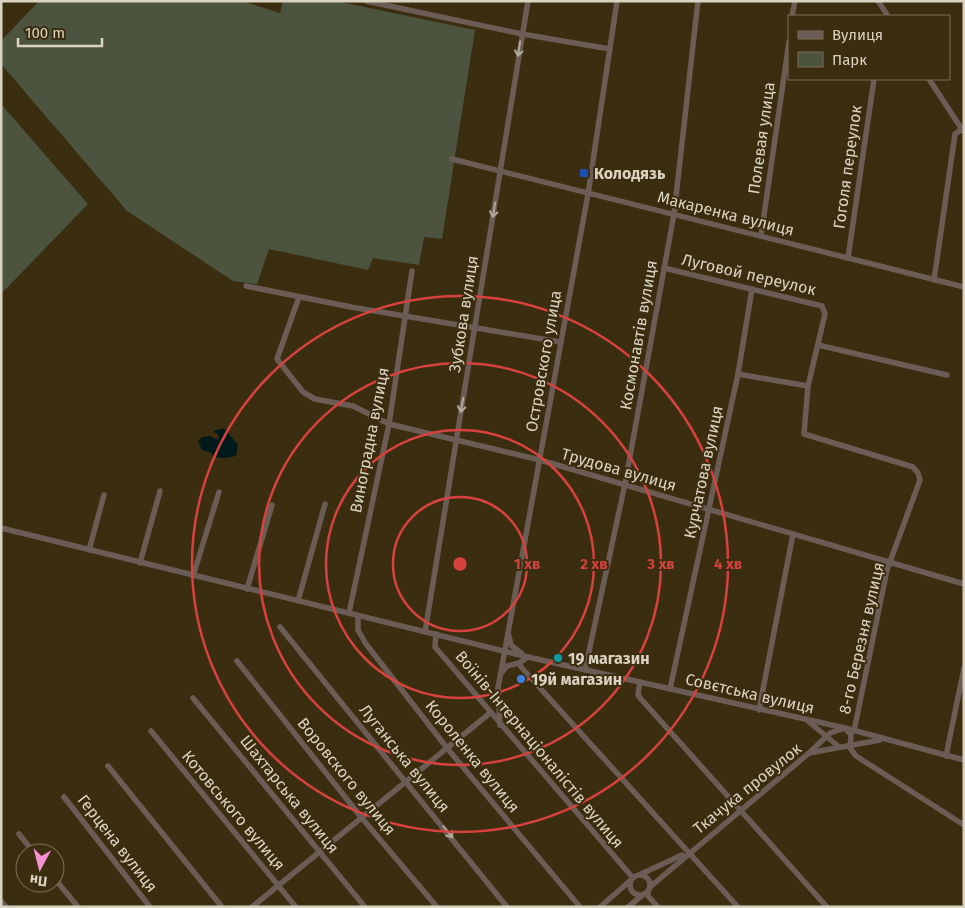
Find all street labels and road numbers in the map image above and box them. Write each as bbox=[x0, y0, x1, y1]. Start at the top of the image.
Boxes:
street label: Полевая улица bbox=[744, 81, 779, 195]
street label: Гоголя переулок bbox=[829, 103, 866, 230]
street label: Макаренка вулиця bbox=[656, 187, 796, 240]
street label: Луговой переулок bbox=[680, 250, 819, 299]
street label: Зубкова вулиця bbox=[445, 254, 482, 374]
street label: Космонавтів вулиця bbox=[616, 259, 661, 411]
street label: Островского улица bbox=[522, 289, 565, 433]
street label: Виноградна вулиця bbox=[346, 366, 393, 515]
street label: Курчатова вулиця bbox=[680, 404, 727, 540]
street label: Трудова вулиця bbox=[559, 444, 679, 495]
street label: 8-го Березня вулиця bbox=[835, 560, 888, 716]
street label: Воїнів-Інтернаціоналістів вулиця bbox=[451, 647, 628, 852]
street label: Совєтська вулиця bbox=[684, 669, 816, 718]
street label: Короленка вулиця bbox=[421, 696, 524, 816]
street label: Луганська вулиця bbox=[355, 701, 454, 816]
street label: Воровского вулиця bbox=[293, 714, 400, 839]
street label: Шахтарська вулиця bbox=[236, 731, 343, 857]
street label: Ткачука провулок bbox=[689, 738, 806, 838]
street label: Котовського вулиця bbox=[178, 747, 289, 874]
street label: Герцена вулиця bbox=[74, 791, 162, 896]

